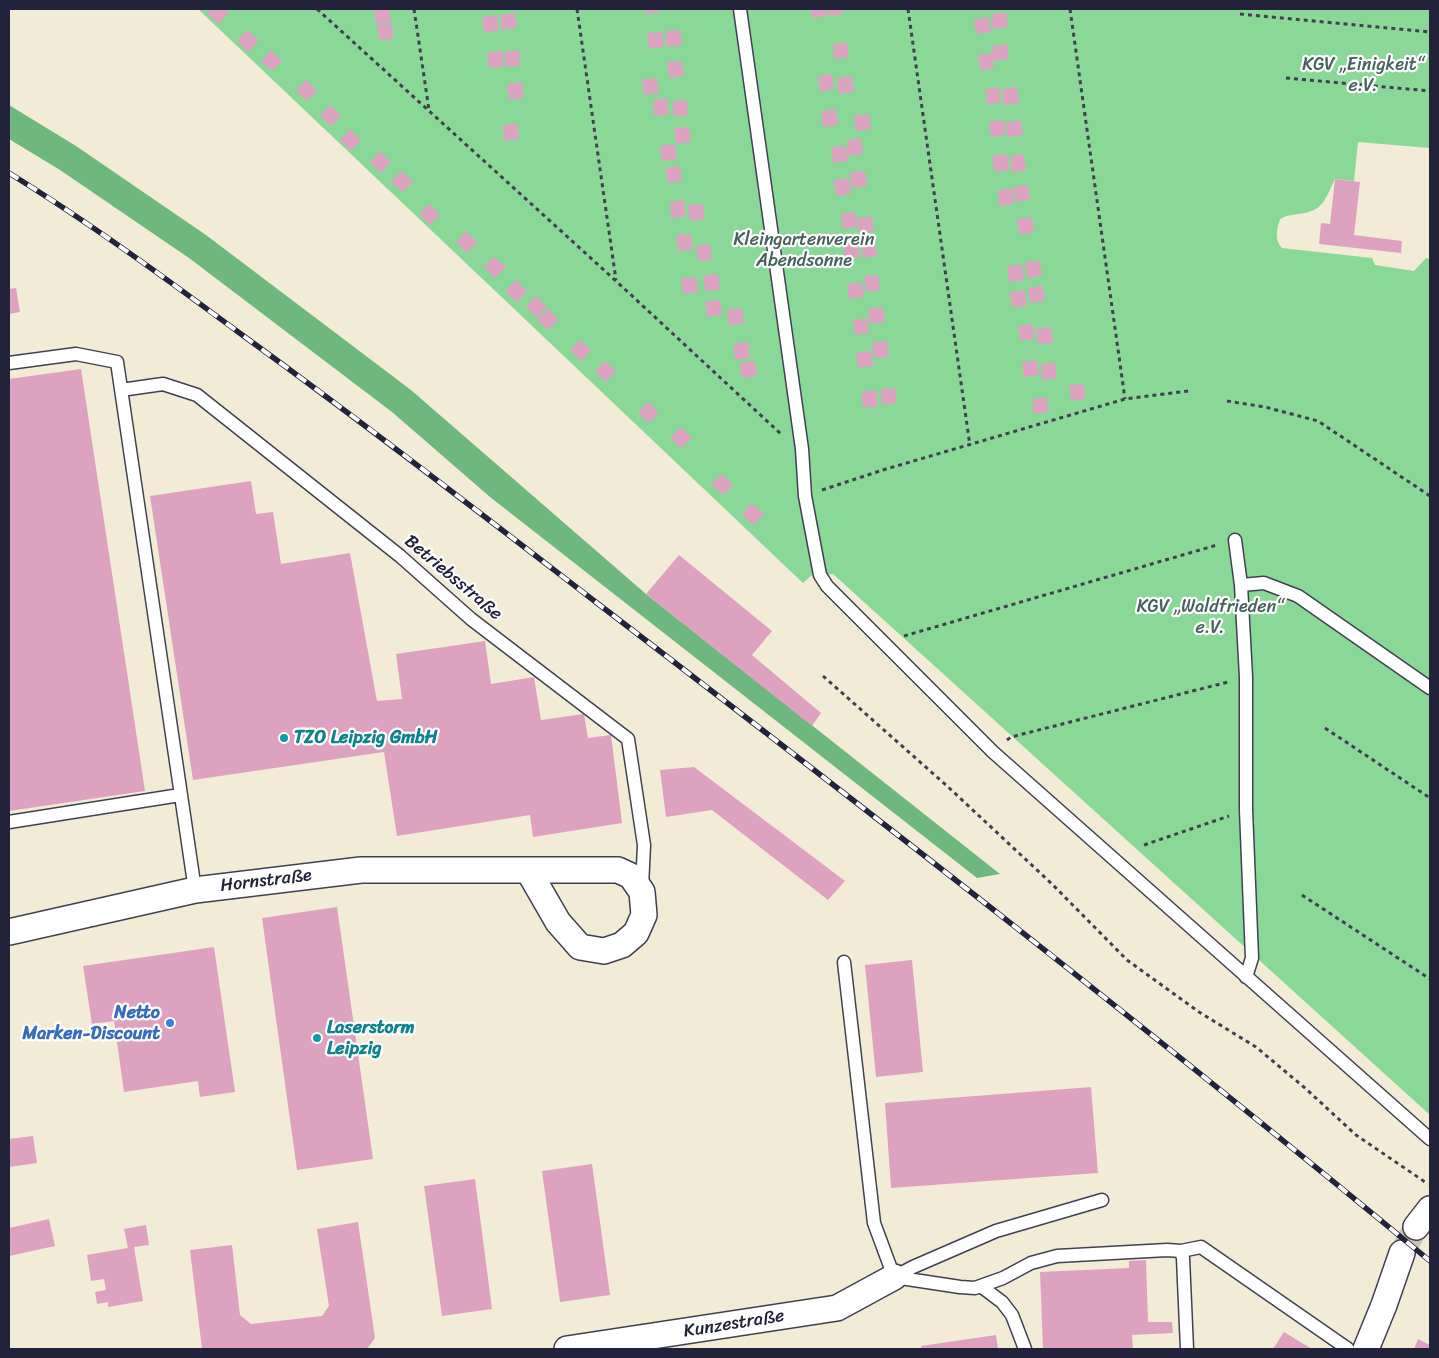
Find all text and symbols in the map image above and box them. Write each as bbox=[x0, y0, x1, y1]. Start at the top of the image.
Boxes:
park label: KGV „Einigkeit“ e.V. bbox=[1302, 54, 1424, 96]
park label: Kleingartenverein Abendsonne bbox=[734, 229, 874, 272]
street label: Betriebsstraße bbox=[400, 531, 506, 625]
park label: KGV „Waldfrieden“ e.V. bbox=[1137, 596, 1283, 638]
place label: TZO Leipzig GmbH bbox=[294, 727, 437, 749]
marker: TZO Leipzig GmbH bbox=[278, 732, 290, 744]
street label: Hornstraße bbox=[219, 865, 313, 897]
place label: Netto Marken-Discount bbox=[23, 1002, 160, 1044]
marker: Netto Marken-Discount bbox=[164, 1017, 176, 1029]
place label: Laserstorm Leipzig bbox=[327, 1017, 415, 1060]
marker: Laserstorm Leipzig bbox=[311, 1032, 323, 1044]
street label: Kunzestraße bbox=[682, 1305, 786, 1343]

